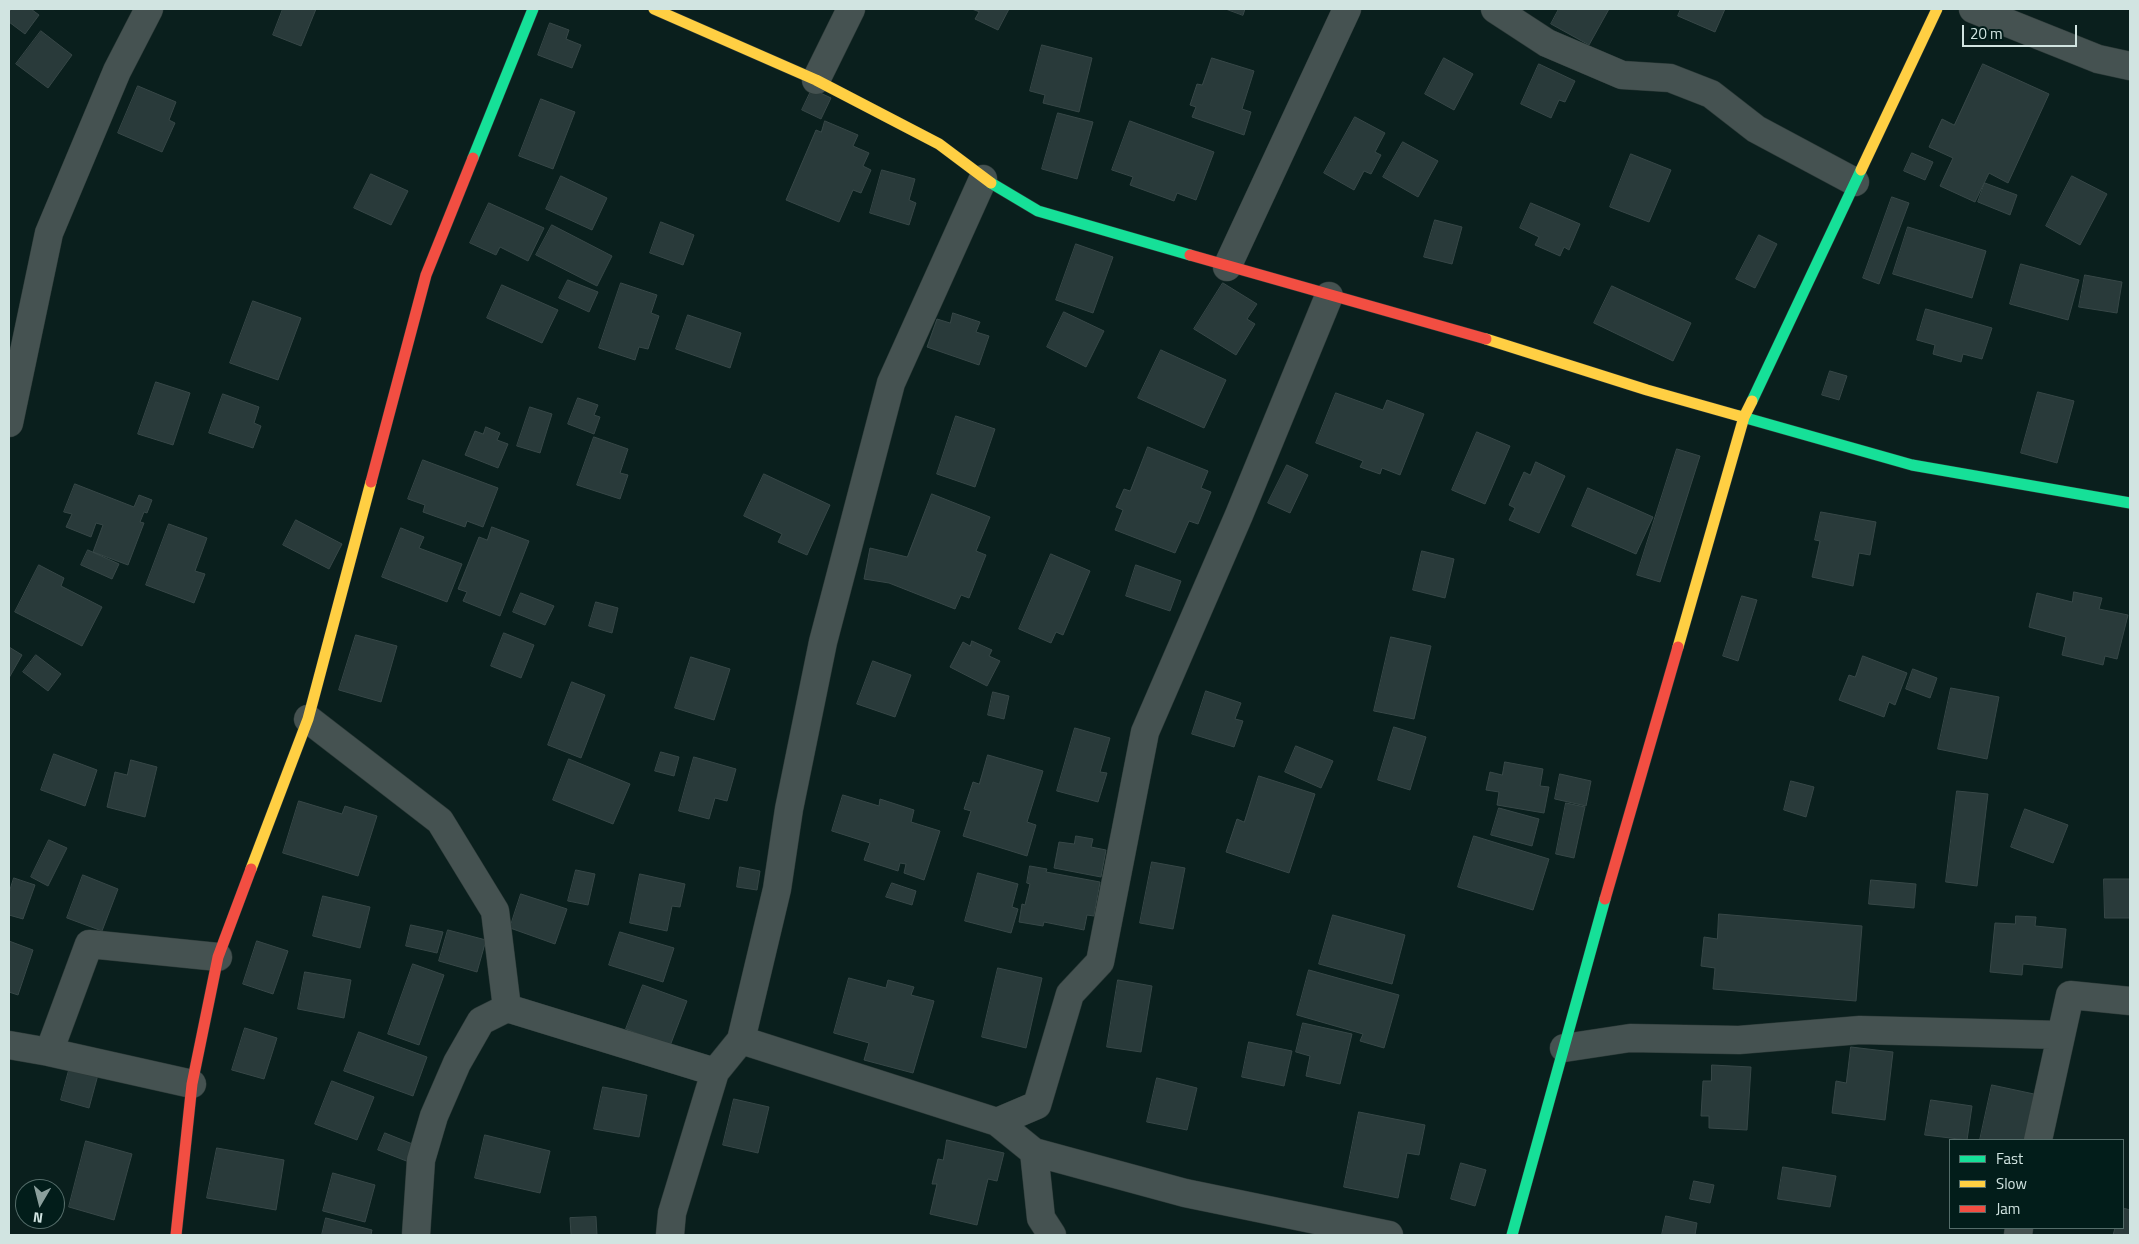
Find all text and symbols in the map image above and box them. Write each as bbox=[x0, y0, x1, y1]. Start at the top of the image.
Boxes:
scale bar bbox=[1964, 15, 2079, 47]
text: 20 m bbox=[1970, 22, 2003, 45]
legend bbox=[1949, 1139, 2124, 1229]
text: Fast bbox=[1996, 1147, 2023, 1170]
text: Slow bbox=[1996, 1172, 2027, 1195]
north arrow bbox=[15, 1179, 65, 1229]
text: Jam bbox=[1996, 1197, 2020, 1220]
text: N bbox=[32, 1207, 44, 1229]

